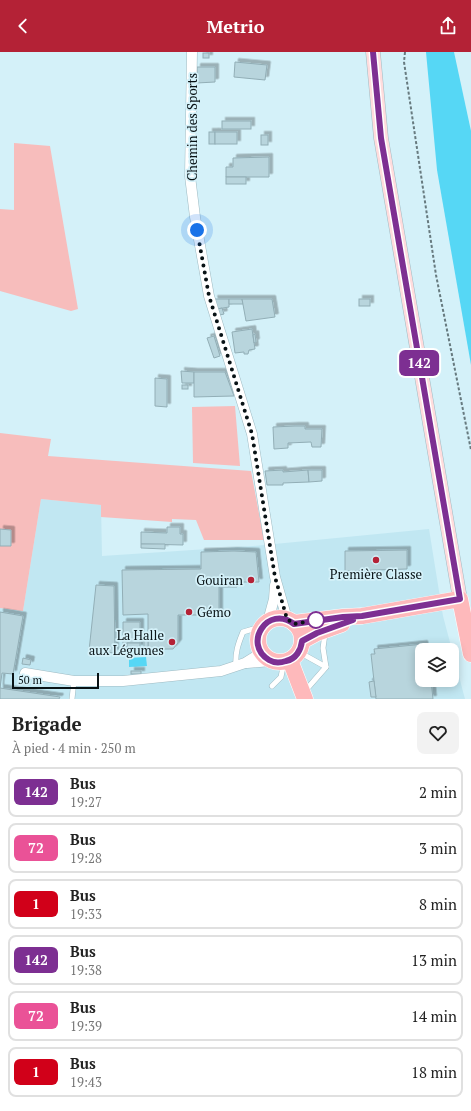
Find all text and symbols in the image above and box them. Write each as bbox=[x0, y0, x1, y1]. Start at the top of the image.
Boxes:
text: Metrio bbox=[206, 14, 265, 38]
icon: back bbox=[12, 15, 34, 37]
icon: share bbox=[437, 15, 459, 37]
street label: Chemin des Sports bbox=[183, 73, 201, 181]
your location bbox=[187, 220, 207, 240]
line badge: 142 bbox=[396, 350, 442, 376]
text: 142 bbox=[407, 353, 431, 372]
marker: Première Classe bbox=[371, 555, 381, 565]
place label: Première Classe bbox=[330, 565, 422, 583]
place label: Gouiran bbox=[196, 571, 243, 589]
marker: Gouiran bbox=[246, 575, 256, 585]
place label: Gémo bbox=[197, 603, 231, 621]
marker: Gémo bbox=[184, 607, 194, 617]
unlabelled marker bbox=[307, 611, 325, 629]
place label: La Halle aux Légumes bbox=[89, 626, 164, 659]
marker: La Halle aux Légumes bbox=[167, 637, 177, 647]
map controls bbox=[415, 643, 459, 687]
button: layers bbox=[415, 643, 459, 687]
scale bar bbox=[12, 671, 99, 690]
text: 50 m bbox=[18, 673, 42, 687]
text: Brigade bbox=[12, 711, 82, 736]
button: heart bbox=[417, 712, 459, 754]
text: À pied · 4 min · 250 m bbox=[12, 739, 136, 757]
text: Bus bbox=[70, 773, 96, 793]
text: 142 bbox=[24, 782, 48, 801]
text: 2 min bbox=[419, 782, 457, 802]
text: 19:27 bbox=[70, 793, 102, 811]
text: Bus bbox=[70, 829, 96, 849]
text: 72 bbox=[28, 838, 44, 857]
text: 3 min bbox=[419, 838, 457, 858]
text: 19:28 bbox=[70, 849, 102, 867]
text: Bus bbox=[70, 885, 96, 905]
text: 1 bbox=[32, 894, 40, 913]
text: 8 min bbox=[419, 894, 457, 914]
text: 19:33 bbox=[70, 905, 102, 923]
text: Bus bbox=[70, 941, 96, 961]
text: 142 bbox=[24, 950, 48, 969]
text: 13 min bbox=[411, 950, 457, 970]
text: 19:38 bbox=[70, 961, 102, 979]
text: Bus bbox=[70, 997, 96, 1017]
text: 72 bbox=[28, 1006, 44, 1025]
text: 14 min bbox=[411, 1006, 457, 1026]
text: 19:39 bbox=[70, 1017, 102, 1035]
text: Bus bbox=[70, 1053, 96, 1073]
text: 1 bbox=[32, 1062, 40, 1081]
text: 18 min bbox=[411, 1062, 457, 1082]
text: 19:43 bbox=[70, 1073, 102, 1091]

